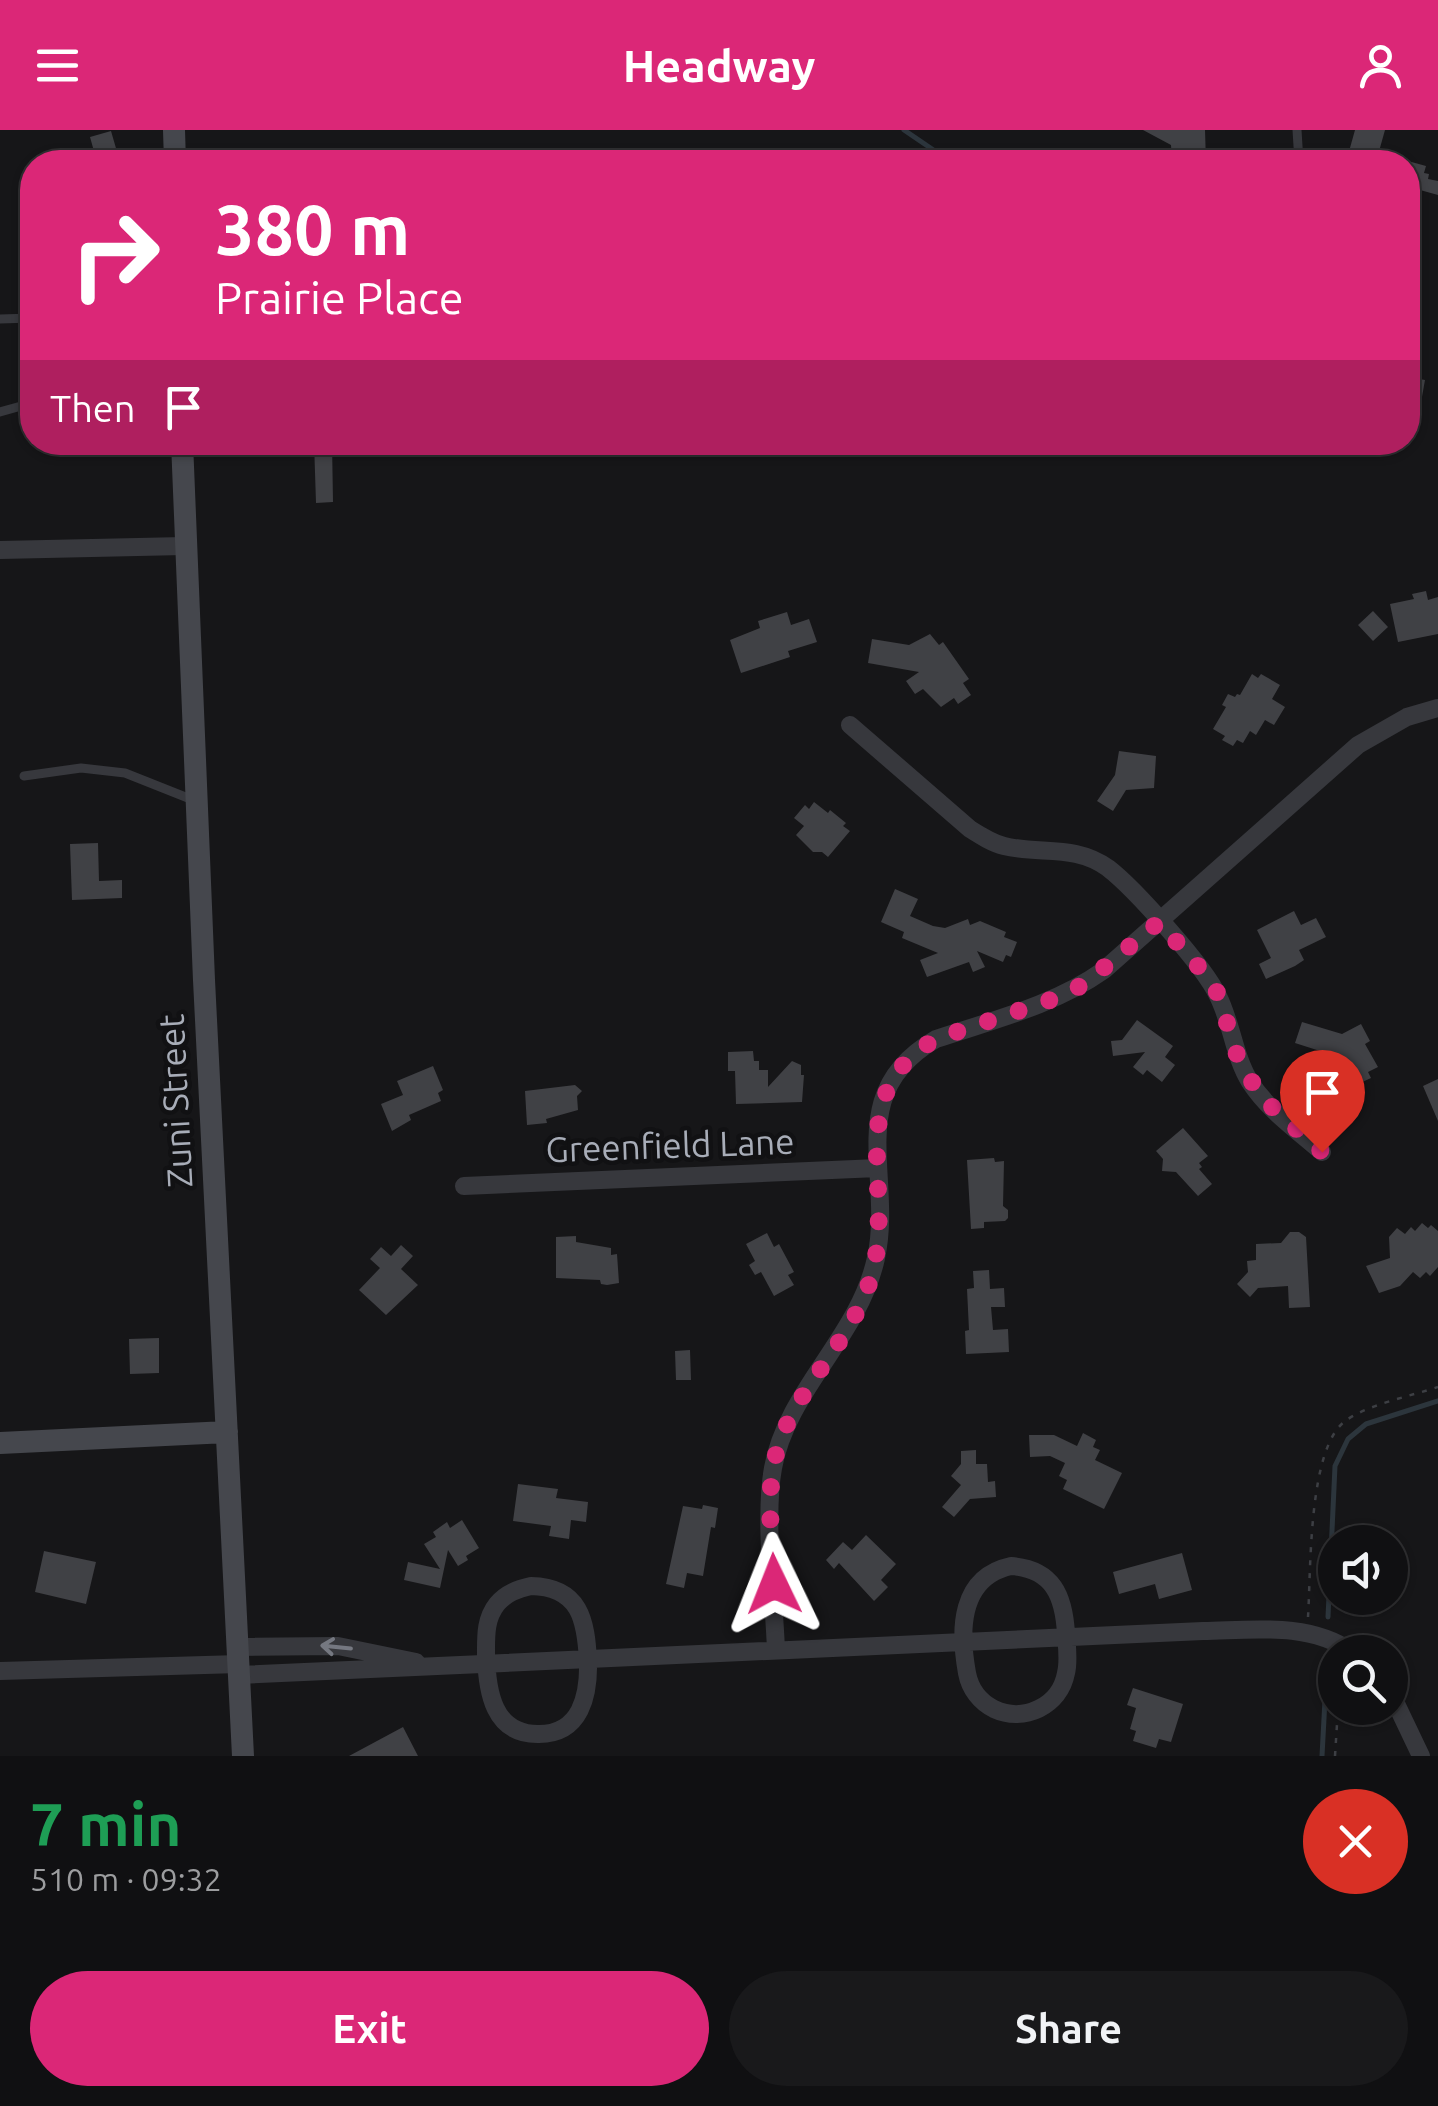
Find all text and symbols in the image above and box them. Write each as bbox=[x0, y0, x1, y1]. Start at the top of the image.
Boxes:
icon: menu bbox=[30, 38, 85, 93]
icon: person bbox=[1353, 38, 1408, 93]
text: Headway bbox=[623, 40, 815, 91]
icon: right bbox=[50, 190, 180, 320]
text: 380 m bbox=[215, 190, 410, 268]
text: Prairie Place bbox=[215, 272, 464, 323]
icon: arrive bbox=[156, 380, 211, 435]
text: Then bbox=[50, 387, 136, 429]
street label: Zuni Street bbox=[150, 1013, 200, 1189]
pin bbox=[1280, 1050, 1365, 1153]
icon: arrive bbox=[1295, 1065, 1350, 1120]
street label: Greenfield Lane bbox=[545, 1121, 795, 1169]
map controls bbox=[1318, 1525, 1408, 1725]
button: sound bbox=[1318, 1525, 1408, 1615]
position arrow bbox=[722, 1532, 826, 1636]
button: search bbox=[1318, 1635, 1408, 1725]
one-way arrow bbox=[320, 1637, 352, 1656]
button: close bbox=[1303, 1789, 1408, 1894]
text: 7 min bbox=[30, 1790, 182, 1857]
text: 510 m · 09:32 bbox=[30, 1861, 222, 1897]
button: Exit bbox=[30, 1971, 709, 2086]
button: Share bbox=[729, 1971, 1408, 2086]

